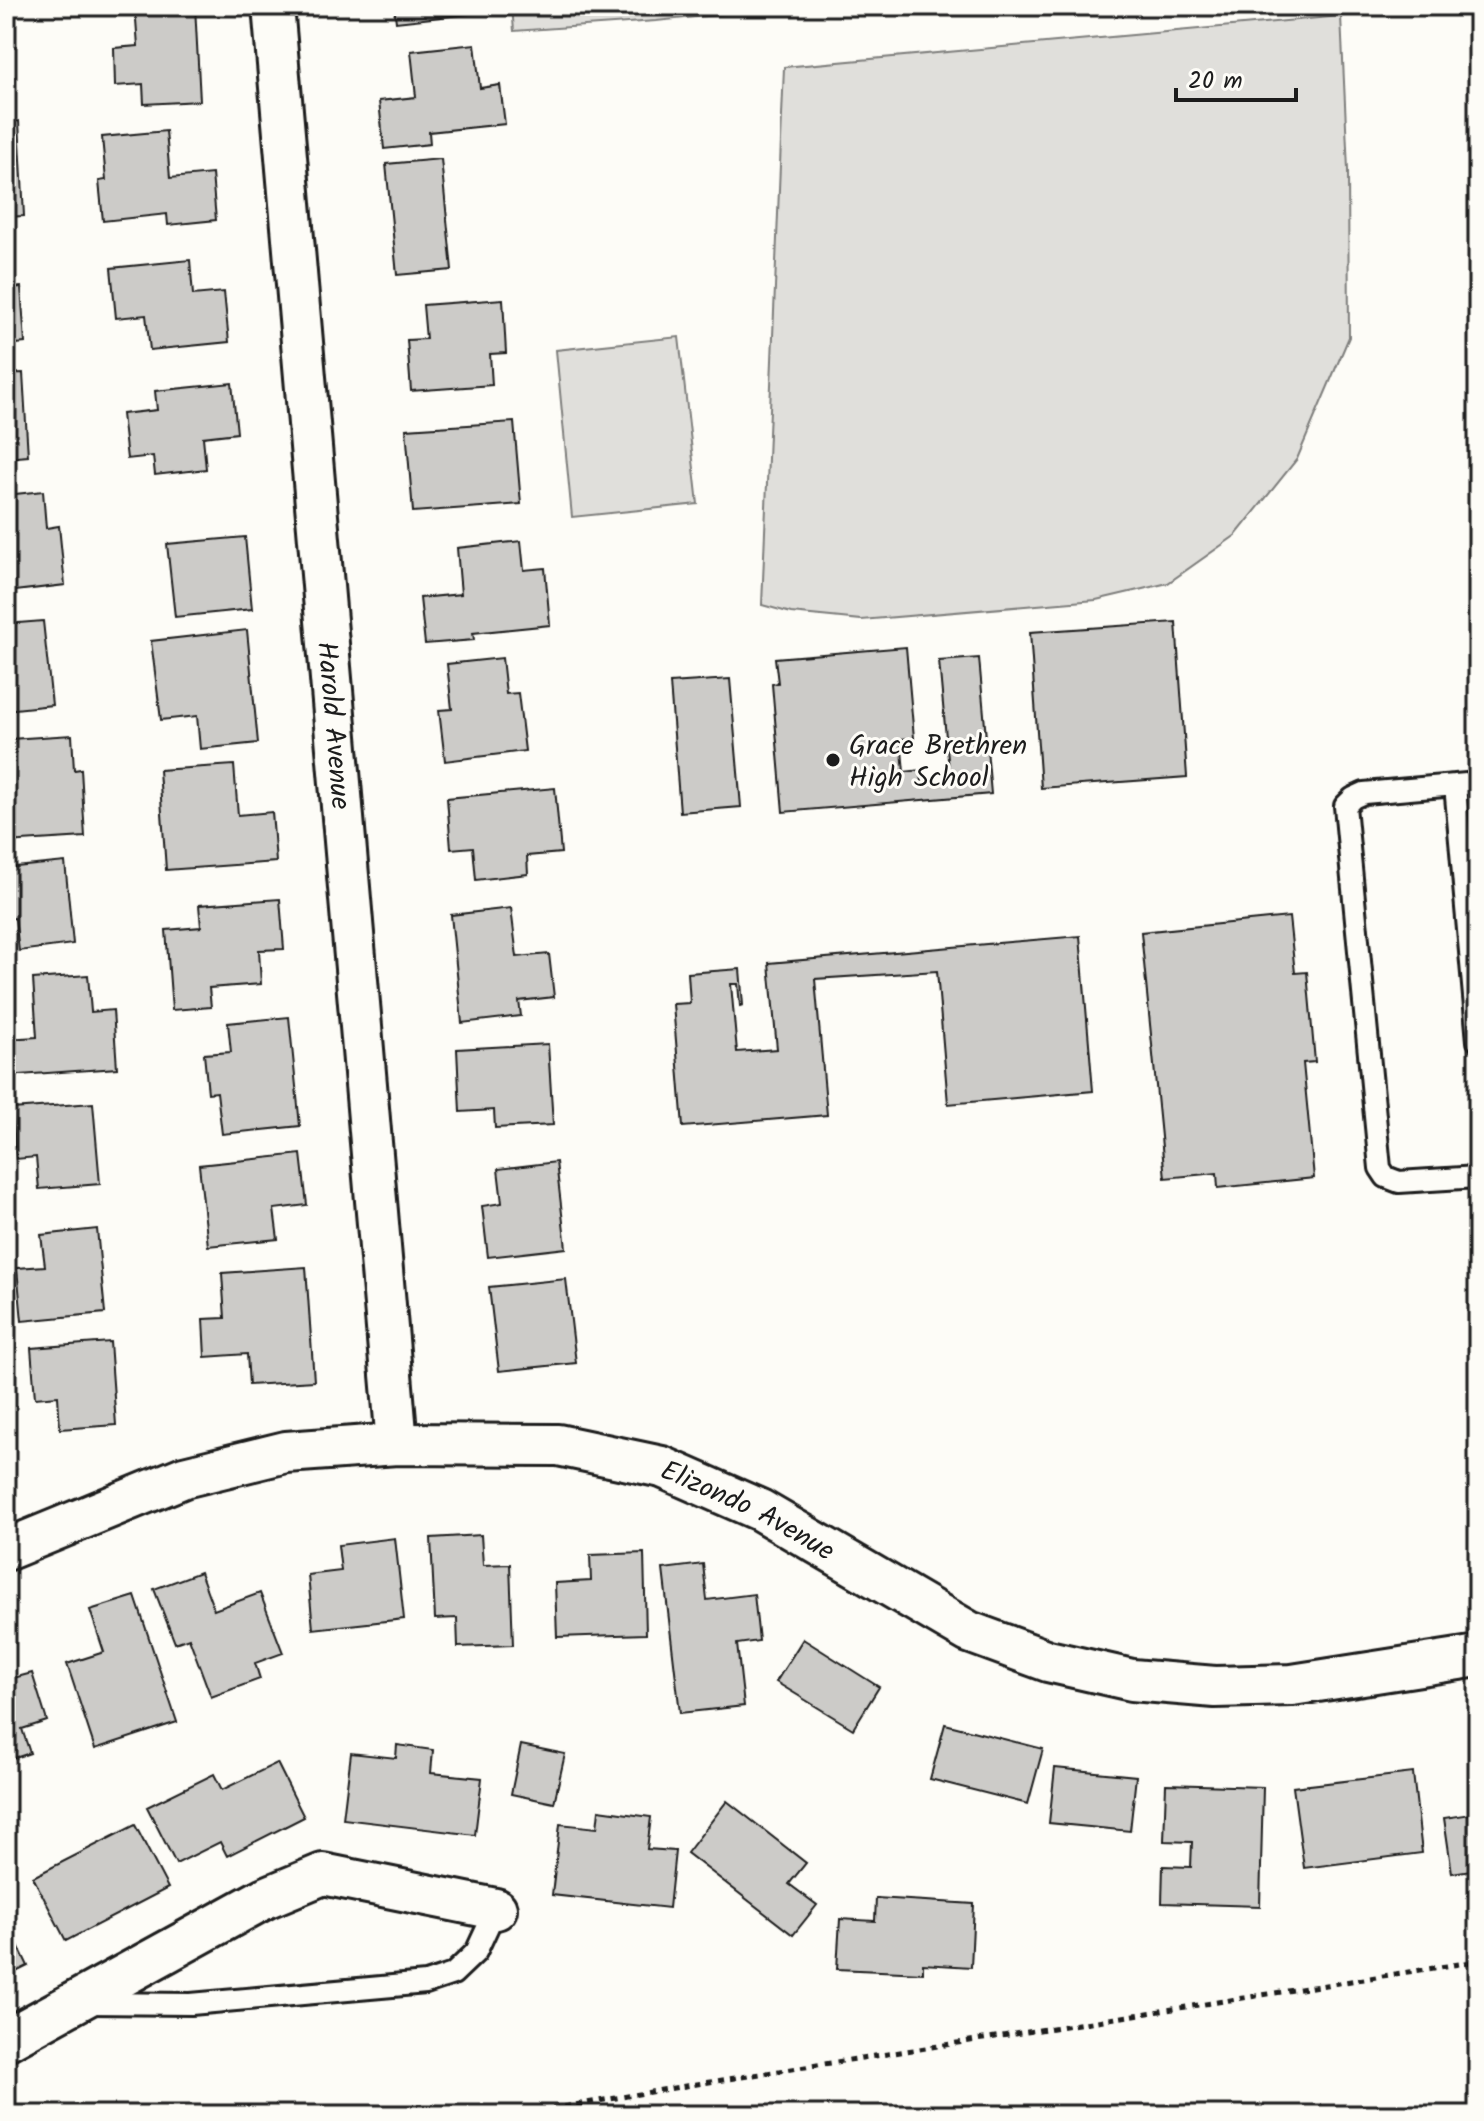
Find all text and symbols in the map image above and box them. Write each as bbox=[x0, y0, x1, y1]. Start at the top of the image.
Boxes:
scale bar bbox=[1176, 52, 1296, 102]
text: 20 m bbox=[1188, 62, 1243, 101]
street label: Harold Avenue bbox=[303, 640, 362, 812]
place label: Grace Brethren High School bbox=[849, 724, 1027, 801]
marker: Grace Brethren High School bbox=[824, 751, 842, 769]
street label: Elizondo Avenue bbox=[653, 1449, 843, 1574]

